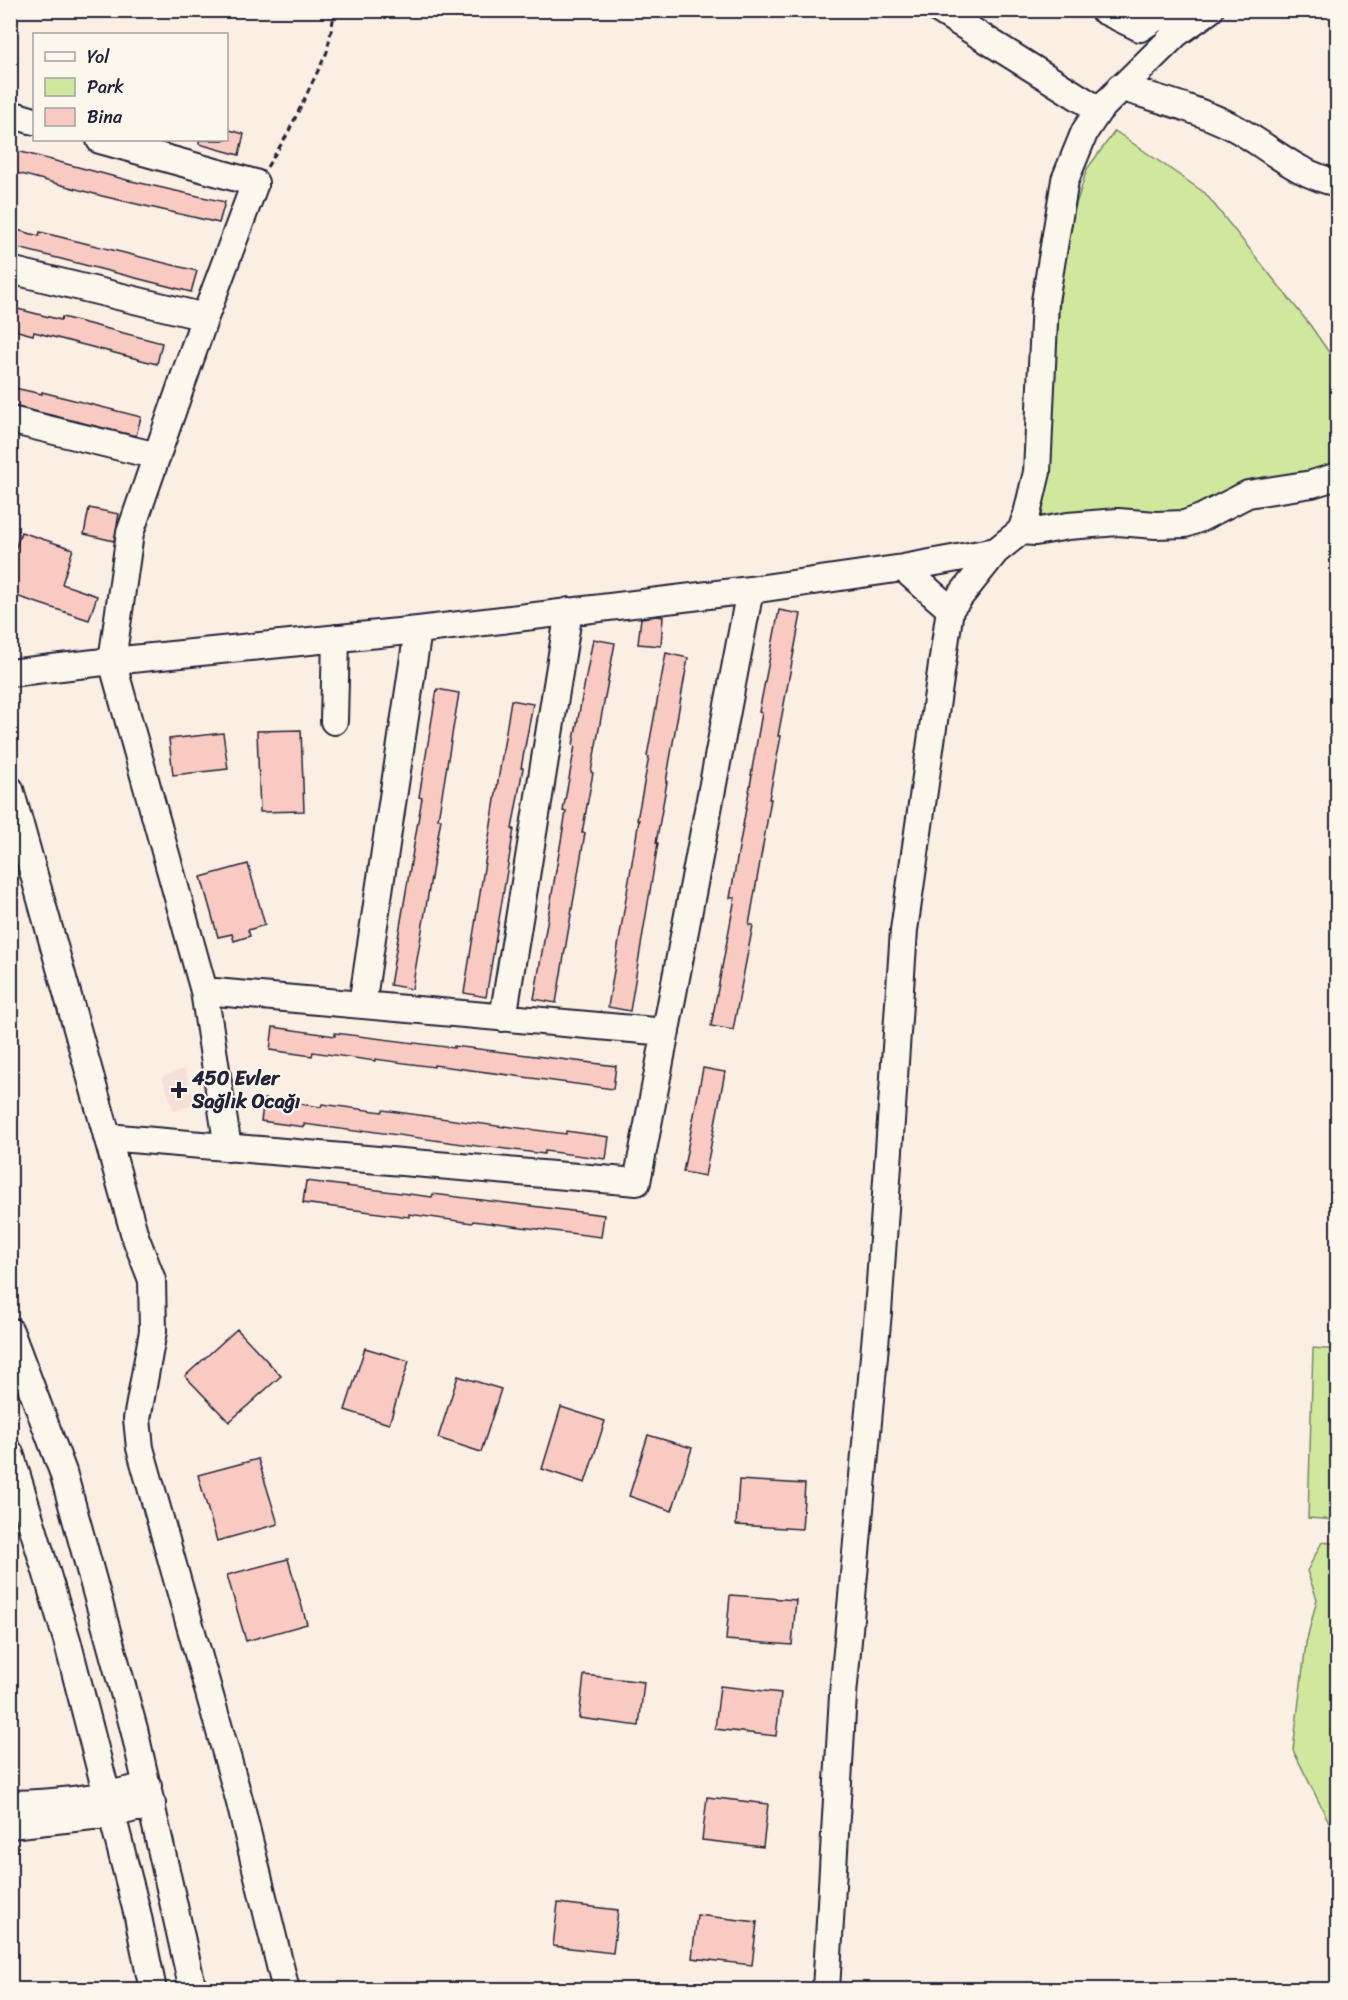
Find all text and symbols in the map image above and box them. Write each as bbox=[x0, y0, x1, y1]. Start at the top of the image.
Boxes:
legend bbox=[33, 33, 228, 141]
text: Yol bbox=[87, 41, 110, 73]
text: Park bbox=[87, 71, 124, 103]
text: Bina bbox=[87, 101, 123, 133]
place label: 450 Evler Sağlık Ocağı bbox=[191, 1061, 301, 1119]
marker: 450 Evler Sağlık Ocağı bbox=[170, 1081, 188, 1099]

